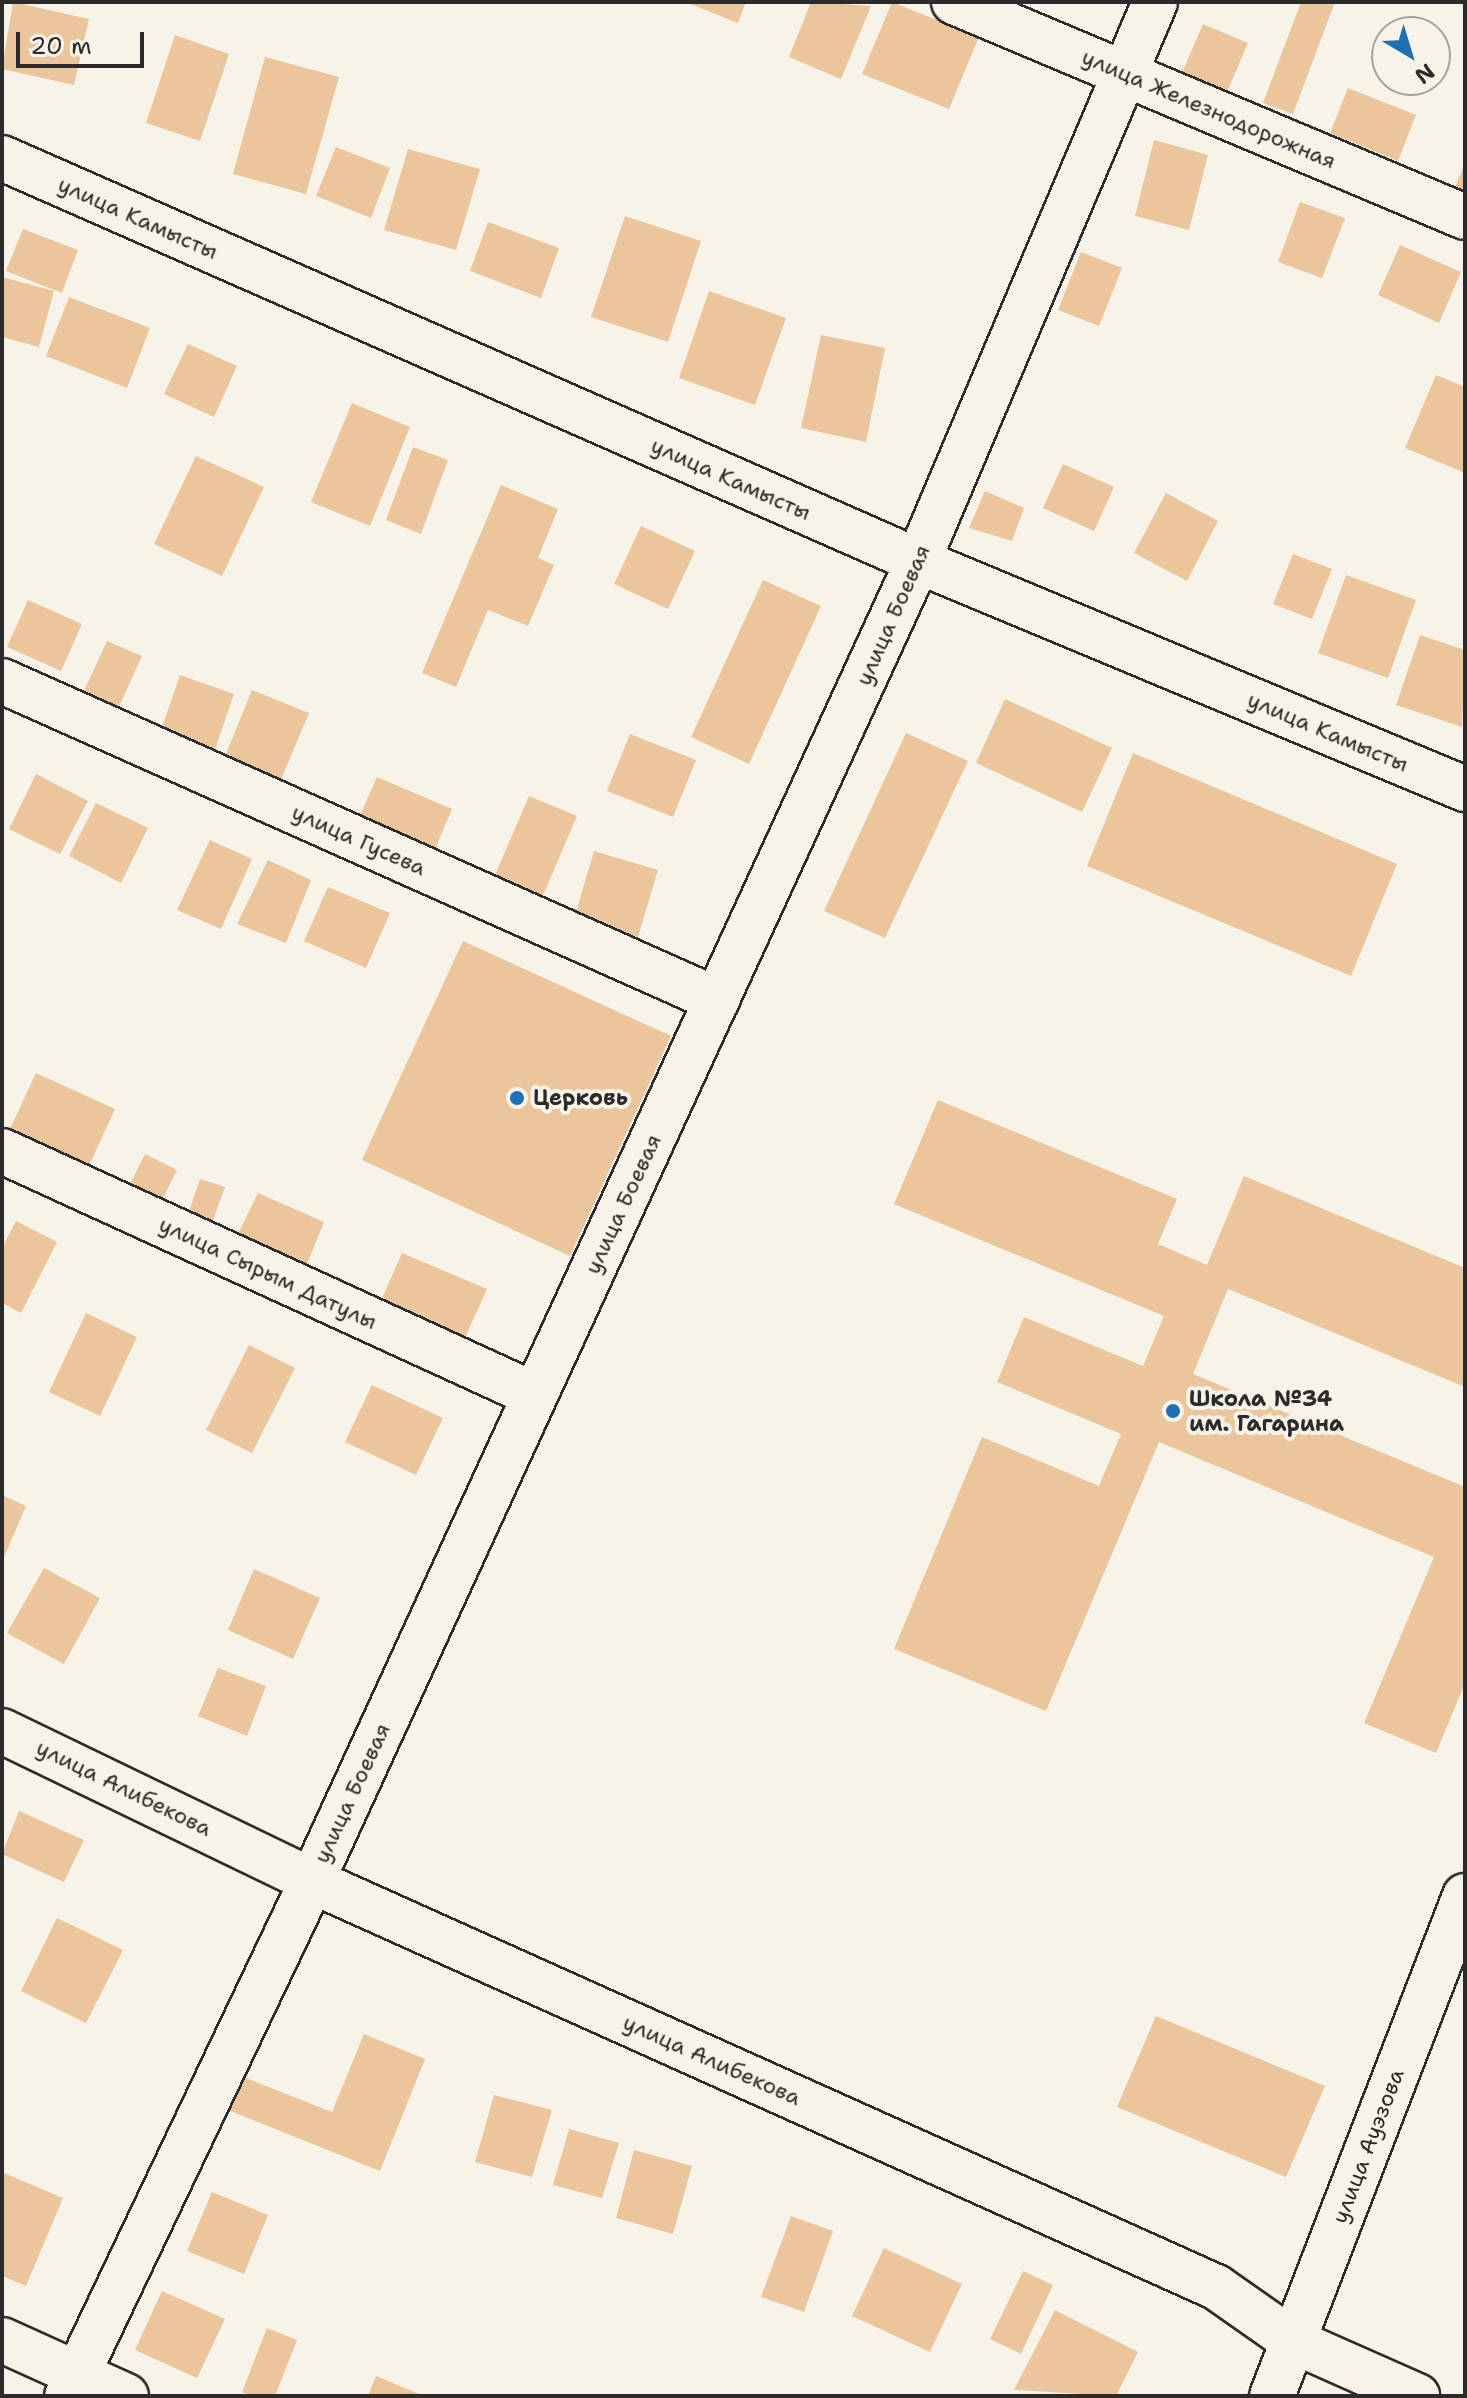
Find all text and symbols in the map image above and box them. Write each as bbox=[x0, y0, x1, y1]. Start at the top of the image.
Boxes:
scale bar bbox=[20, 16, 148, 66]
north arrow bbox=[1371, 16, 1451, 96]
text: 20 m bbox=[30, 30, 92, 62]
street label: улица Железнодорожная bbox=[1078, 43, 1340, 175]
text: N bbox=[1409, 57, 1441, 91]
street label: улица Камысты bbox=[54, 171, 222, 265]
street label: улица Камысты bbox=[647, 432, 815, 526]
street label: улица Боевая bbox=[850, 541, 936, 689]
street label: улица Камысты bbox=[1244, 686, 1412, 778]
street label: улица Гусева bbox=[288, 799, 430, 881]
place label: Церковь bbox=[533, 1085, 628, 1111]
marker: Церковь bbox=[508, 1089, 526, 1107]
street label: улица Боевая bbox=[579, 1130, 667, 1278]
street label: улица Сырым Датулы bbox=[155, 1211, 381, 1335]
place label: Школа №34 им. Гагарина bbox=[1189, 1385, 1344, 1436]
marker: Школа №34 им. Гагарина bbox=[1164, 1402, 1182, 1420]
street label: улица Боевая bbox=[308, 1719, 396, 1867]
street label: улица Алибекова bbox=[32, 1734, 216, 1842]
street label: улица Алибекова bbox=[619, 2009, 805, 2111]
street label: улица Ауэзова bbox=[1326, 2065, 1410, 2227]

